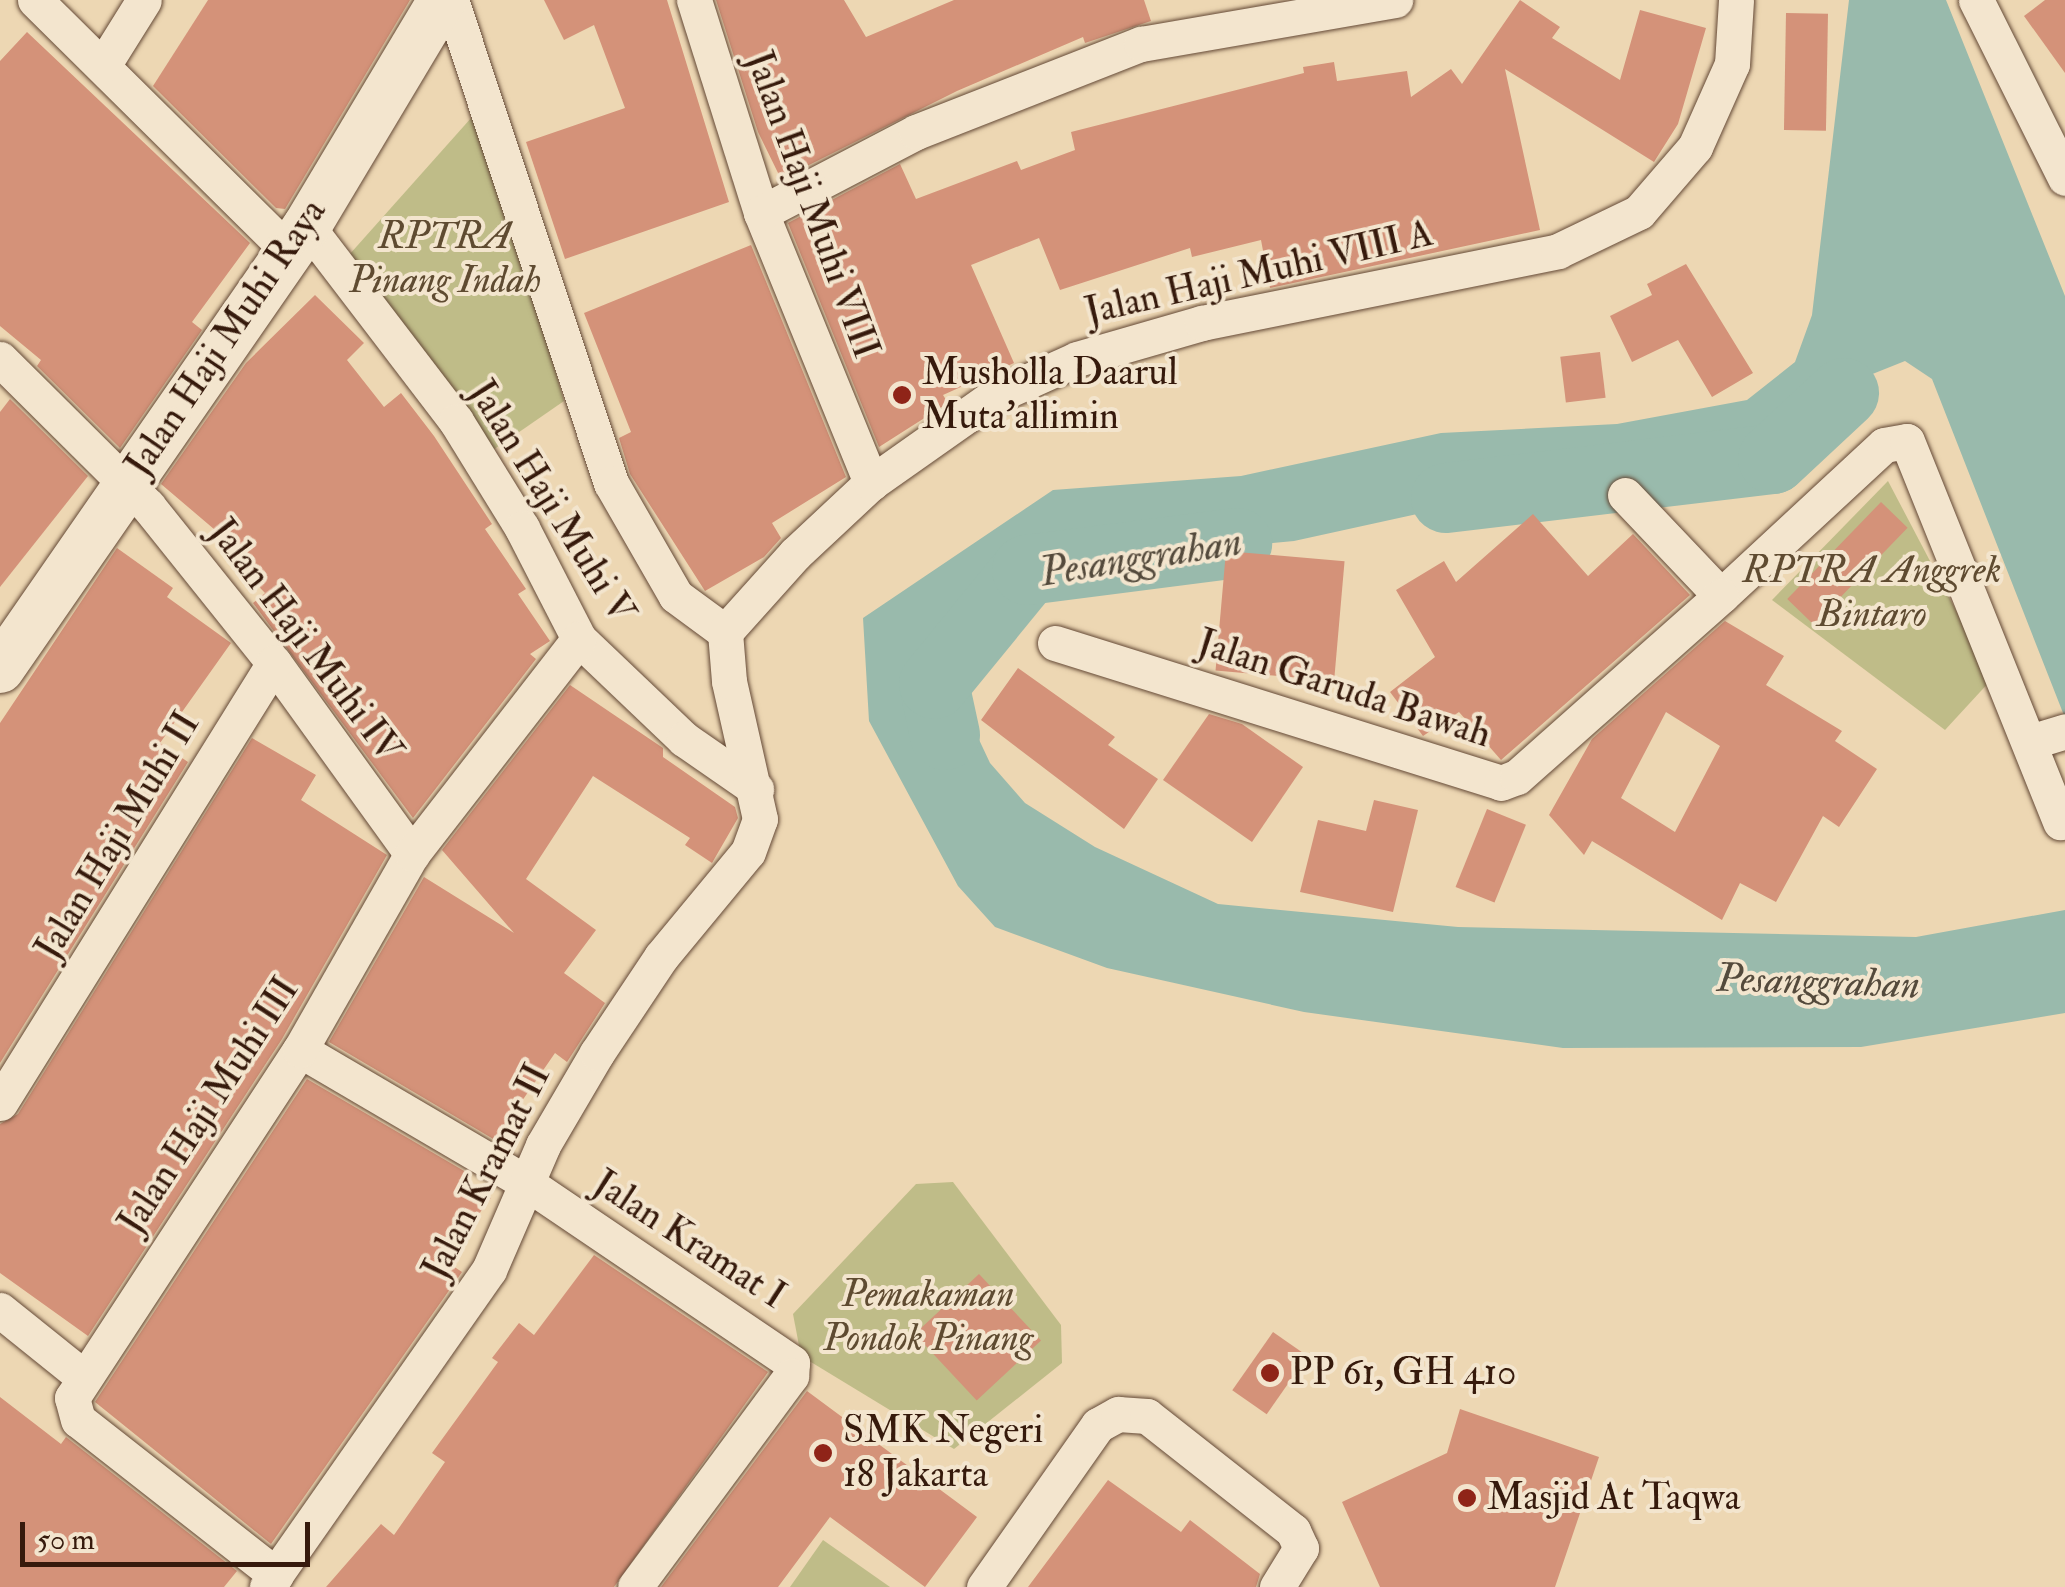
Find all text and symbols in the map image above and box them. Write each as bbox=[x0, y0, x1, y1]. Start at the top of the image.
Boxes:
street label: Jalan Haji Muhi VIII bbox=[735, 45, 889, 365]
street label: Jalan Haji Muhi Raya bbox=[116, 190, 336, 486]
street label: Jalan Haji Muhi VIII A bbox=[1081, 211, 1437, 335]
park label: RPTRA Pinang Indah bbox=[349, 214, 541, 304]
place label: Musholla Daarul Muta'allimin bbox=[922, 350, 1178, 439]
street label: Jalan Haji Muhi V bbox=[458, 372, 644, 632]
marker: Musholla Daarul Muta'allimin bbox=[891, 384, 913, 406]
street label: Jalan Haji Muhi IV bbox=[199, 510, 411, 772]
water label: Pesanggrahan bbox=[1037, 518, 1245, 598]
park label: RPTRA Anggrek Bintaro bbox=[1743, 548, 2001, 638]
street label: Jalan Garuda Bawah bbox=[1192, 620, 1496, 758]
street label: Jalan Haji Muhi II bbox=[26, 704, 210, 968]
water label: Pesanggrahan bbox=[1715, 954, 1921, 1010]
street label: Jalan Haji Muhi III bbox=[109, 969, 309, 1243]
street label: Jalan Kramat II bbox=[413, 1057, 561, 1287]
street label: Jalan Kramat I bbox=[584, 1161, 794, 1319]
park label: Pemakaman Pondok Pinang bbox=[823, 1272, 1033, 1362]
place label: PP 61, GH 410 bbox=[1290, 1350, 1516, 1396]
marker: PP 61, GH 410 bbox=[1259, 1362, 1281, 1384]
place label: SMK Negeri 18 Jakarta bbox=[843, 1408, 1043, 1498]
marker: SMK Negeri 18 Jakarta bbox=[812, 1442, 834, 1464]
place label: Masjid At Taqwa bbox=[1487, 1475, 1740, 1521]
marker: Masjid At Taqwa bbox=[1456, 1487, 1478, 1509]
scale bar bbox=[25, 1502, 315, 1564]
text: 50 m bbox=[37, 1521, 95, 1558]

